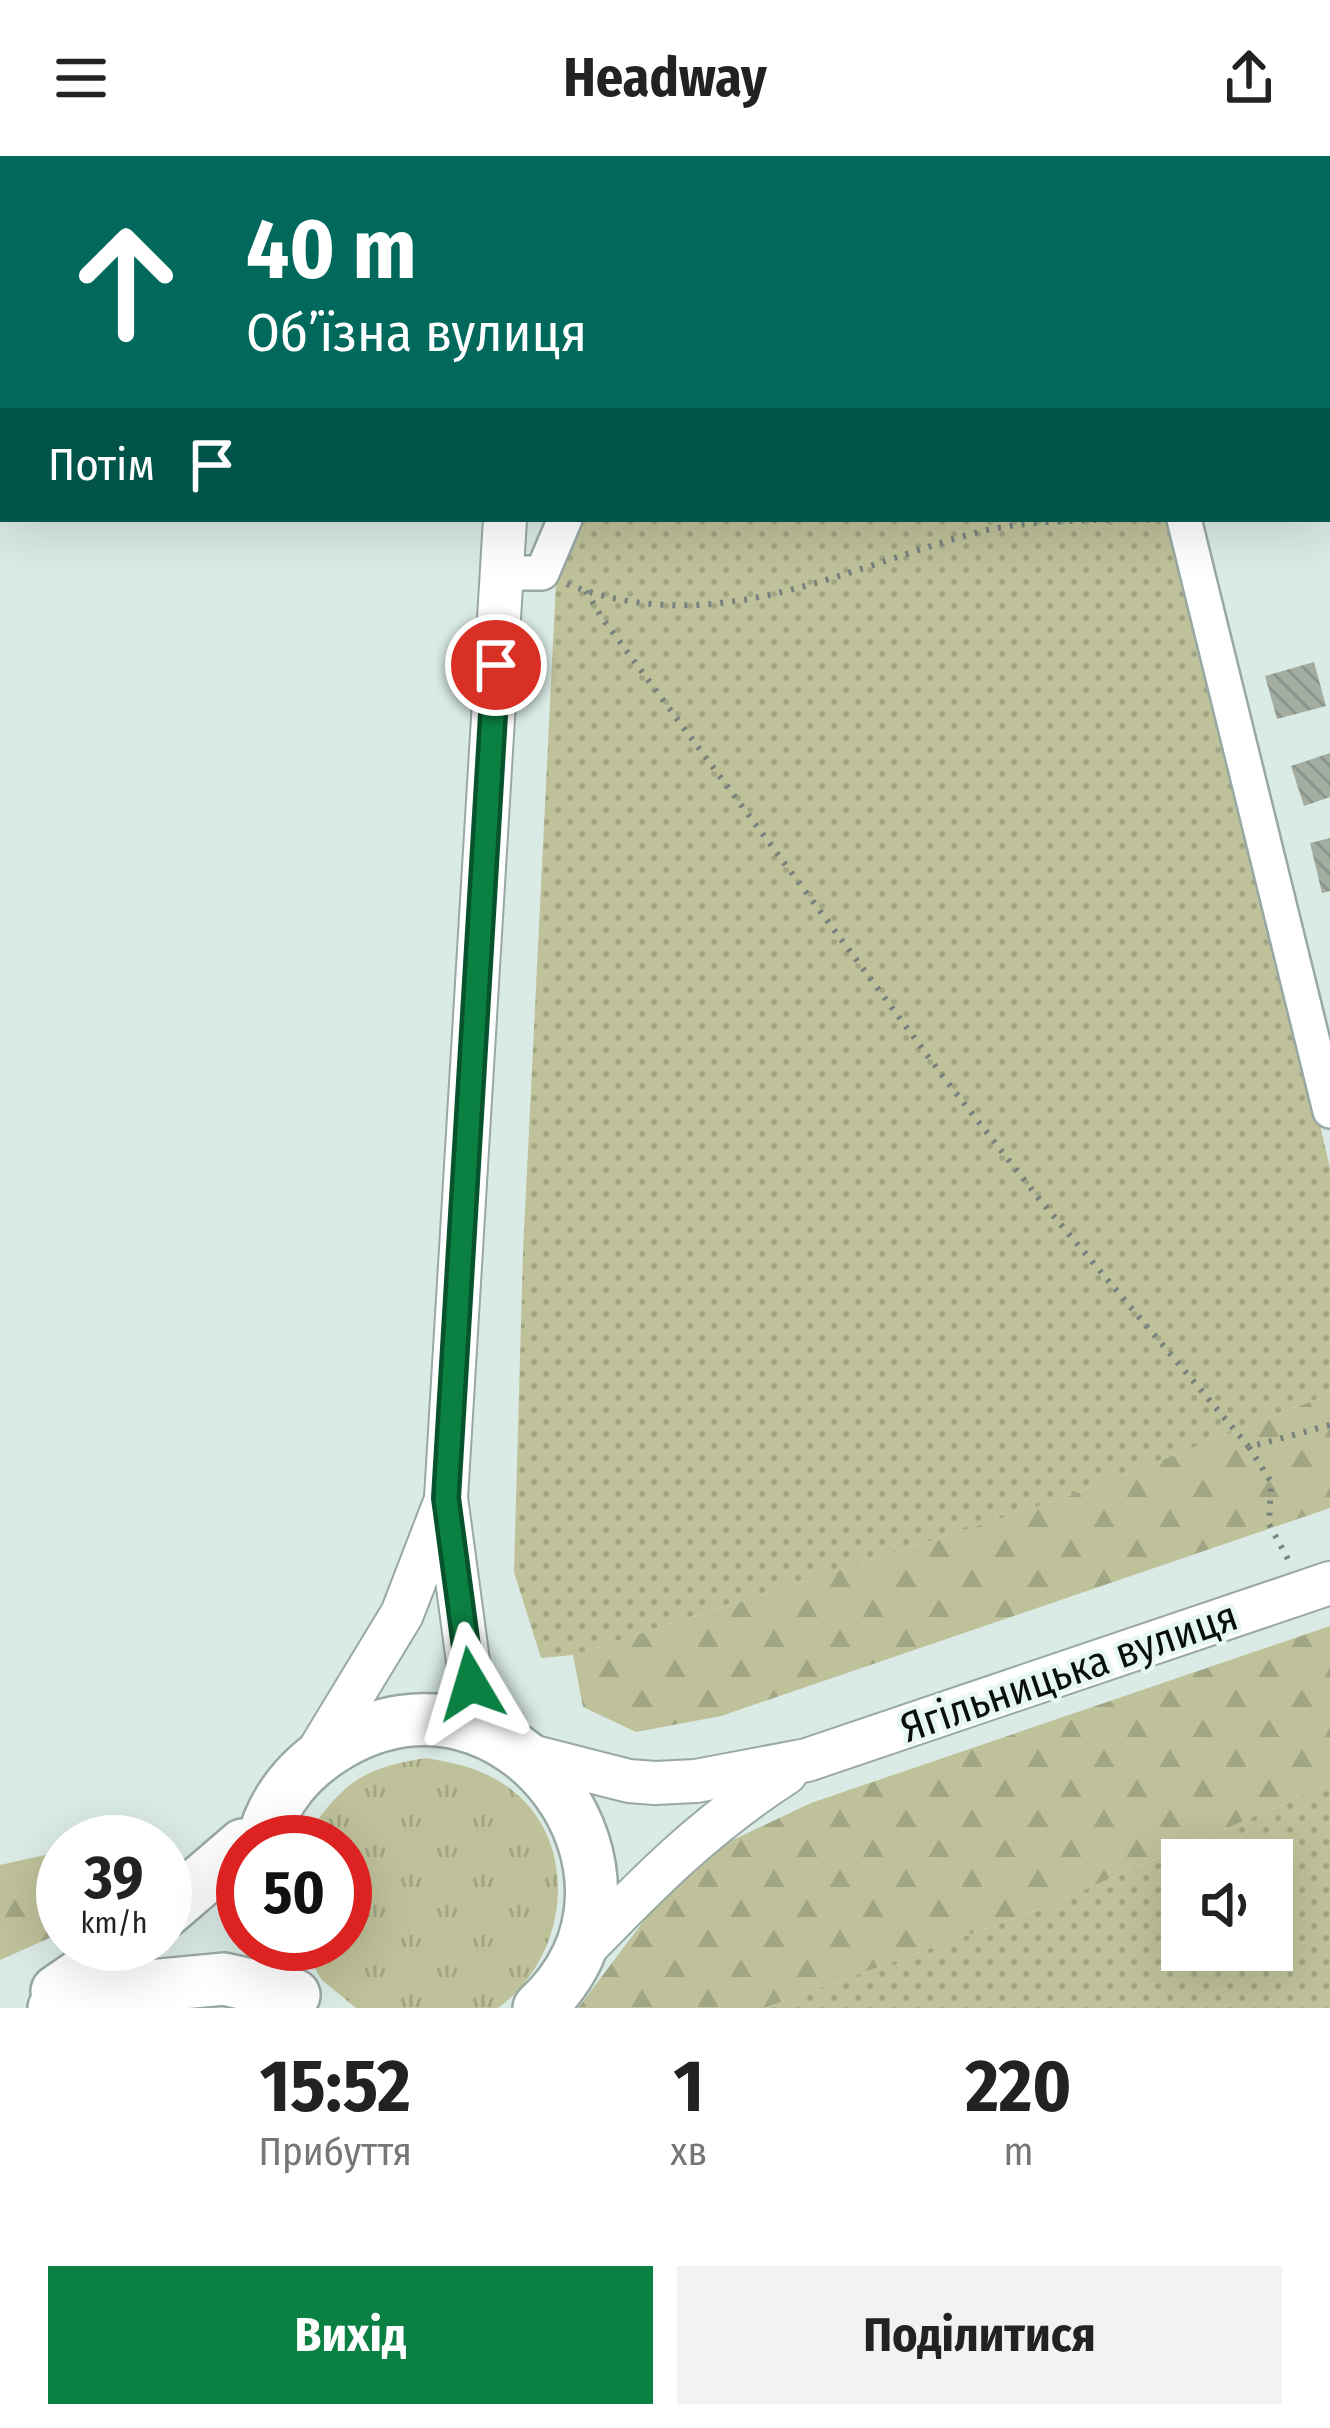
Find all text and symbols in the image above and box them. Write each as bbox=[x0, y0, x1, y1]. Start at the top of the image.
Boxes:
icon: menu bbox=[48, 45, 114, 111]
icon: share bbox=[1216, 45, 1282, 111]
text: Headway bbox=[563, 46, 767, 110]
text: 40 m bbox=[246, 199, 417, 300]
icon: ahead bbox=[48, 204, 204, 360]
text: Обʼїзна вулиця bbox=[246, 301, 587, 365]
icon: arrive bbox=[179, 432, 245, 498]
text: Потім bbox=[48, 438, 155, 492]
pin bbox=[445, 614, 547, 716]
icon: arrive bbox=[463, 632, 529, 698]
street label: Ягільницька вулиця bbox=[894, 1591, 1244, 1753]
position arrow bbox=[408, 1621, 534, 1747]
speed limit sign: 50 bbox=[216, 1815, 372, 1971]
map controls bbox=[1161, 1839, 1293, 1971]
button: sound bbox=[1161, 1839, 1293, 1971]
text: 39 bbox=[85, 1842, 143, 1914]
text: km/h bbox=[81, 1905, 147, 1941]
text: 15:52 bbox=[260, 2044, 411, 2130]
text: 1 bbox=[673, 2044, 704, 2130]
text: 220 bbox=[966, 2044, 1072, 2130]
text: Прибуття bbox=[259, 2129, 412, 2175]
text: хв bbox=[670, 2129, 707, 2175]
text: m bbox=[1004, 2129, 1034, 2175]
button: Вихід bbox=[48, 2266, 653, 2404]
button: Поділитися bbox=[677, 2266, 1282, 2404]

